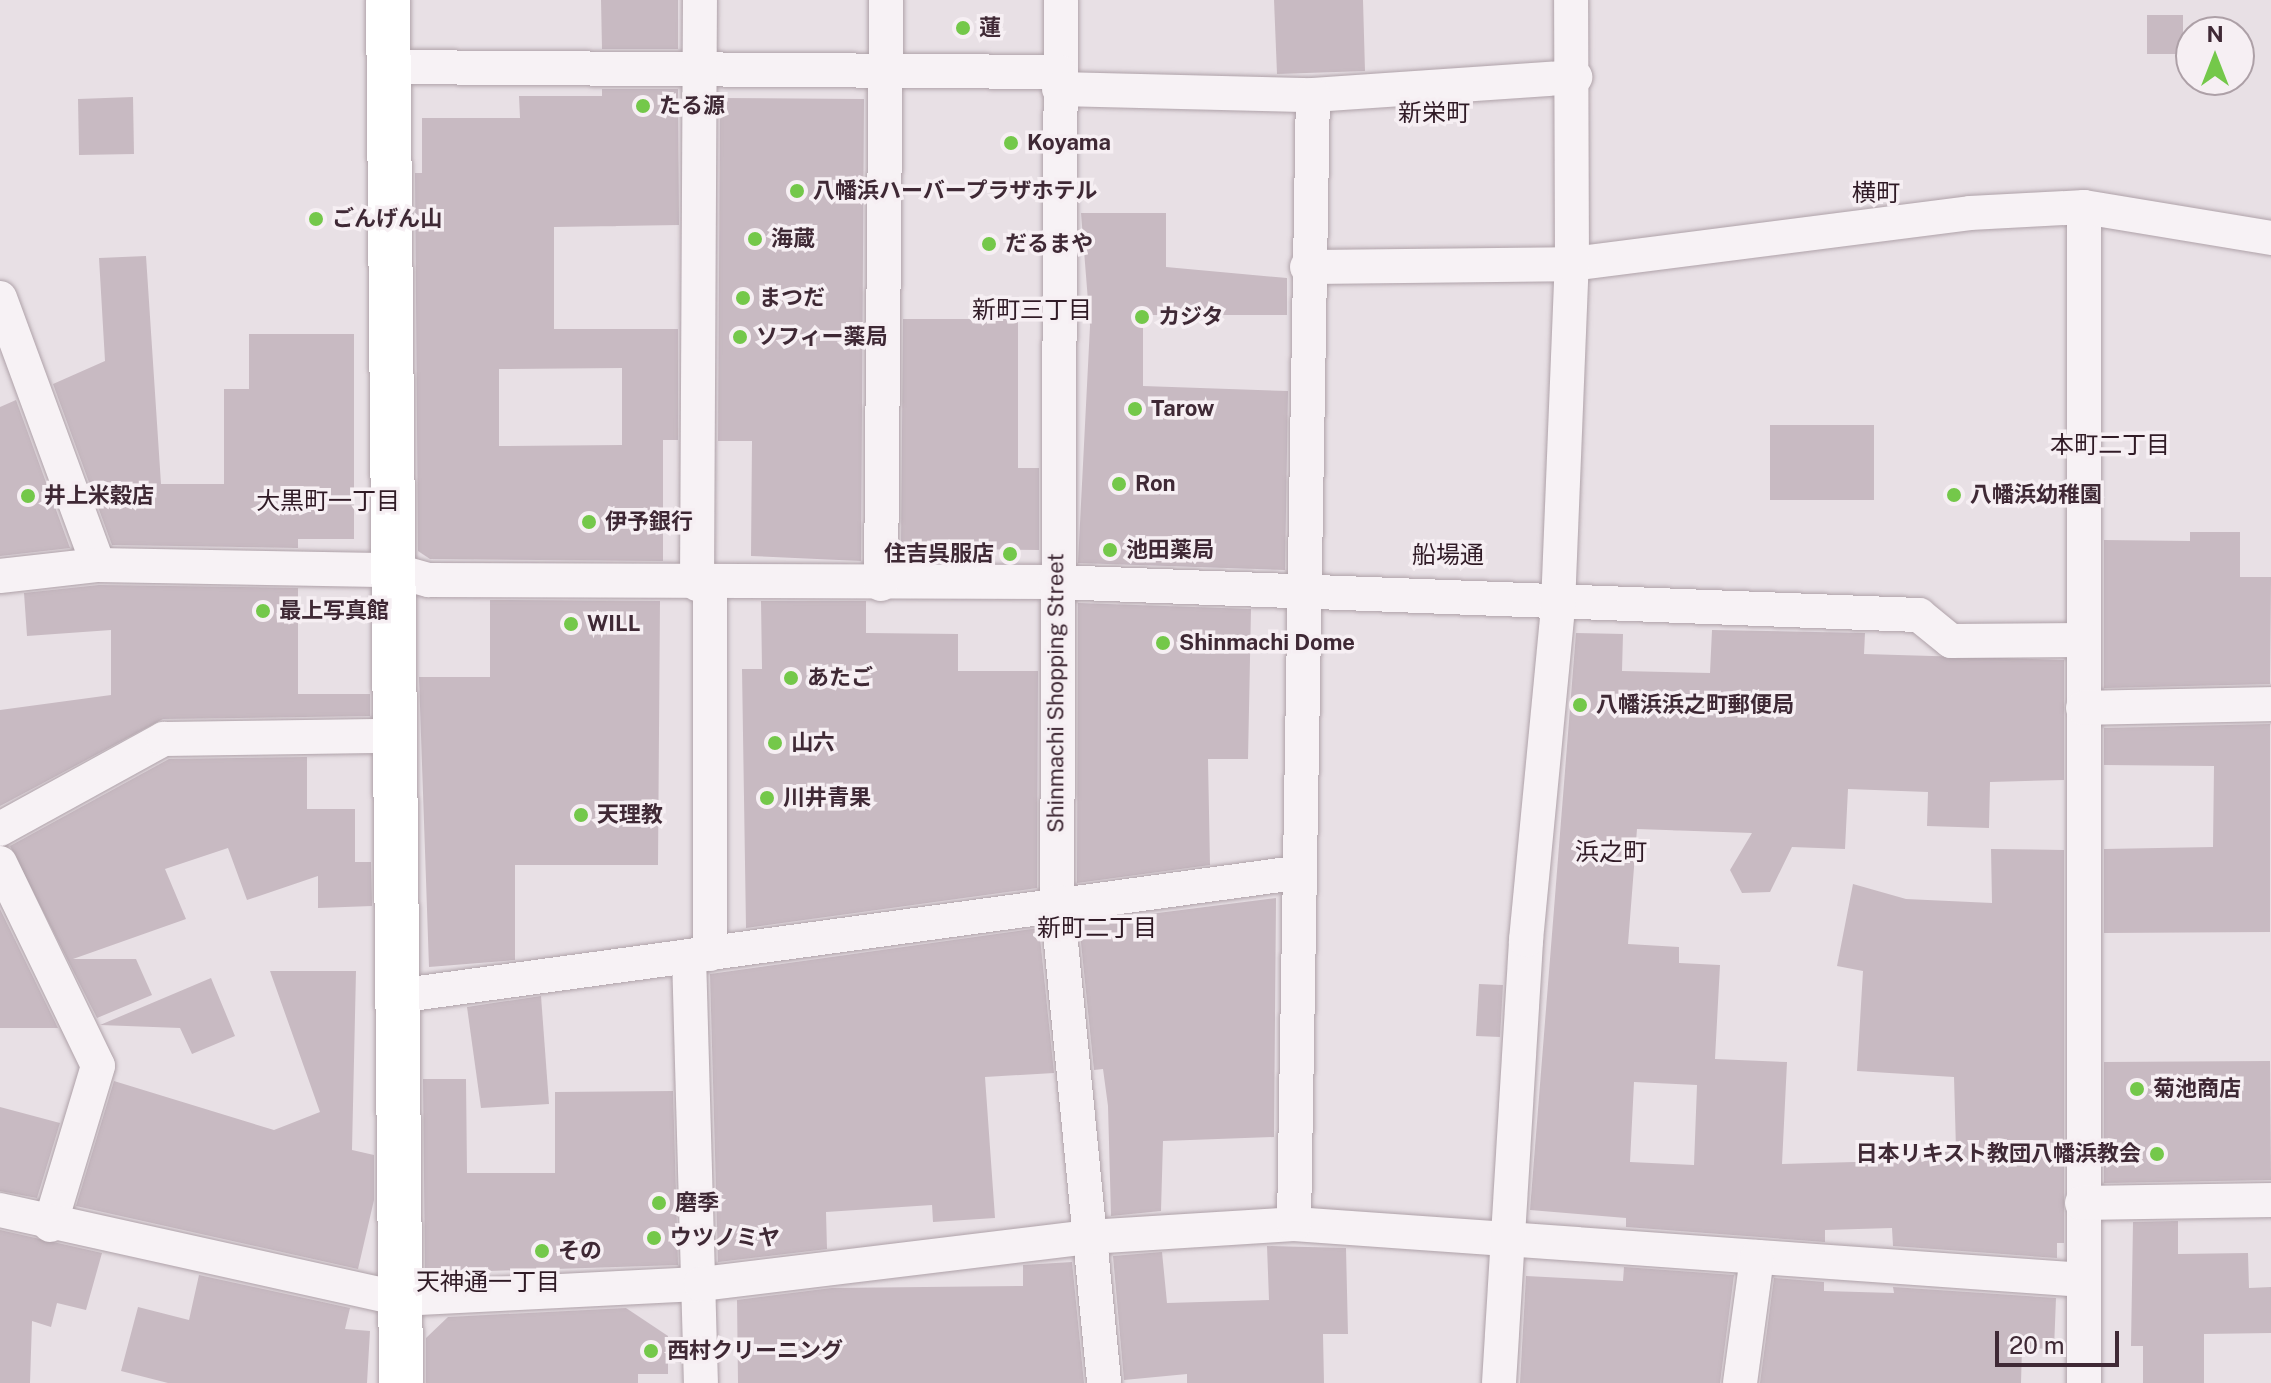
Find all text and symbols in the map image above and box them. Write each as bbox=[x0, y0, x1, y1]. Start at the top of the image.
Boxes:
place label: 蓮 bbox=[979, 15, 1001, 41]
north arrow bbox=[2175, 16, 2255, 96]
marker: 蓮 bbox=[954, 19, 972, 37]
text: N bbox=[2206, 21, 2224, 47]
place label: たる源 bbox=[659, 93, 725, 119]
marker: たる源 bbox=[634, 97, 652, 115]
district label: 新栄町 bbox=[1398, 99, 1470, 127]
place label: Koyama bbox=[1027, 130, 1111, 156]
marker: Koyama bbox=[1002, 134, 1020, 152]
place label: 八幡浜ハーバープラザホテル bbox=[813, 178, 1099, 204]
district label: 横町 bbox=[1852, 179, 1900, 207]
marker: 八幡浜ハーバープラザホテル bbox=[788, 182, 806, 200]
place label: ごんげん山 bbox=[332, 206, 442, 232]
marker: ごんげん山 bbox=[307, 210, 325, 228]
place label: 海蔵 bbox=[771, 226, 815, 252]
marker: 海蔵 bbox=[746, 230, 764, 248]
place label: だるまや bbox=[1005, 231, 1093, 257]
marker: だるまや bbox=[980, 235, 998, 253]
place label: まつだ bbox=[759, 285, 825, 311]
marker: まつだ bbox=[734, 289, 752, 307]
district label: 新町三丁目 bbox=[972, 296, 1092, 324]
place label: カジタ bbox=[1158, 304, 1224, 330]
marker: カジタ bbox=[1133, 308, 1151, 326]
place label: ソフィー薬局 bbox=[756, 324, 888, 350]
marker: ソフィー薬局 bbox=[731, 328, 749, 346]
place label: Tarow bbox=[1151, 396, 1214, 422]
marker: Tarow bbox=[1126, 400, 1144, 418]
district label: 本町二丁目 bbox=[2050, 431, 2170, 459]
place label: Ron bbox=[1135, 471, 1176, 497]
marker: Ron bbox=[1110, 475, 1128, 493]
place label: 八幡浜幼稚園 bbox=[1970, 482, 2102, 508]
place label: 井上米穀店 bbox=[44, 483, 154, 509]
marker: 八幡浜幼稚園 bbox=[1945, 486, 1963, 504]
marker: 井上米穀店 bbox=[19, 487, 37, 505]
district label: 大黒町一丁目 bbox=[256, 487, 400, 515]
place label: 伊予銀行 bbox=[605, 509, 693, 535]
marker: 伊予銀行 bbox=[580, 513, 598, 531]
place label: 池田薬局 bbox=[1126, 537, 1214, 563]
place label: 住吉呉服店 bbox=[884, 541, 994, 567]
marker: 池田薬局 bbox=[1101, 541, 1119, 559]
district label: 船場通 bbox=[1412, 541, 1484, 569]
marker: 住吉呉服店 bbox=[1001, 545, 1019, 563]
street label: Shinmachi Shopping Street bbox=[1043, 553, 1069, 833]
place label: 最上写真館 bbox=[279, 598, 389, 624]
marker: 最上写真館 bbox=[254, 602, 272, 620]
place label: WILL bbox=[587, 611, 640, 637]
marker: WILL bbox=[562, 615, 580, 633]
place label: Shinmachi Dome bbox=[1179, 630, 1355, 656]
marker: Shinmachi Dome bbox=[1154, 634, 1172, 652]
place label: あたご bbox=[807, 665, 873, 691]
marker: あたご bbox=[782, 669, 800, 687]
place label: 八幡浜浜之町郵便局 bbox=[1596, 692, 1794, 718]
marker: 八幡浜浜之町郵便局 bbox=[1571, 696, 1589, 714]
place label: 山六 bbox=[791, 730, 835, 756]
marker: 山六 bbox=[766, 734, 784, 752]
place label: 川井青果 bbox=[783, 785, 871, 811]
marker: 川井青果 bbox=[758, 789, 776, 807]
place label: 天理教 bbox=[597, 802, 663, 828]
marker: 天理教 bbox=[572, 806, 590, 824]
district label: 浜之町 bbox=[1575, 838, 1647, 866]
district label: 新町二丁目 bbox=[1037, 914, 1157, 942]
place label: 菊池商店 bbox=[2153, 1076, 2241, 1102]
marker: 菊池商店 bbox=[2128, 1080, 2146, 1098]
place label: 日本リキスト教団八幡浜教会 bbox=[1855, 1141, 2141, 1167]
marker: 日本リキスト教団八幡浜教会 bbox=[2148, 1145, 2166, 1163]
place label: 磨季 bbox=[675, 1190, 719, 1216]
marker: 磨季 bbox=[650, 1194, 668, 1212]
place label: ウツノミヤ bbox=[670, 1225, 780, 1251]
marker: ウツノミヤ bbox=[645, 1229, 663, 1247]
place label: その bbox=[558, 1238, 602, 1264]
marker: その bbox=[533, 1242, 551, 1260]
district label: 天神通一丁目 bbox=[416, 1268, 560, 1296]
scale bar bbox=[1999, 1315, 2123, 1365]
text: 20 m bbox=[2009, 1331, 2065, 1359]
place label: 西村クリーニング bbox=[667, 1338, 843, 1364]
marker: 西村クリーニング bbox=[642, 1342, 660, 1360]

